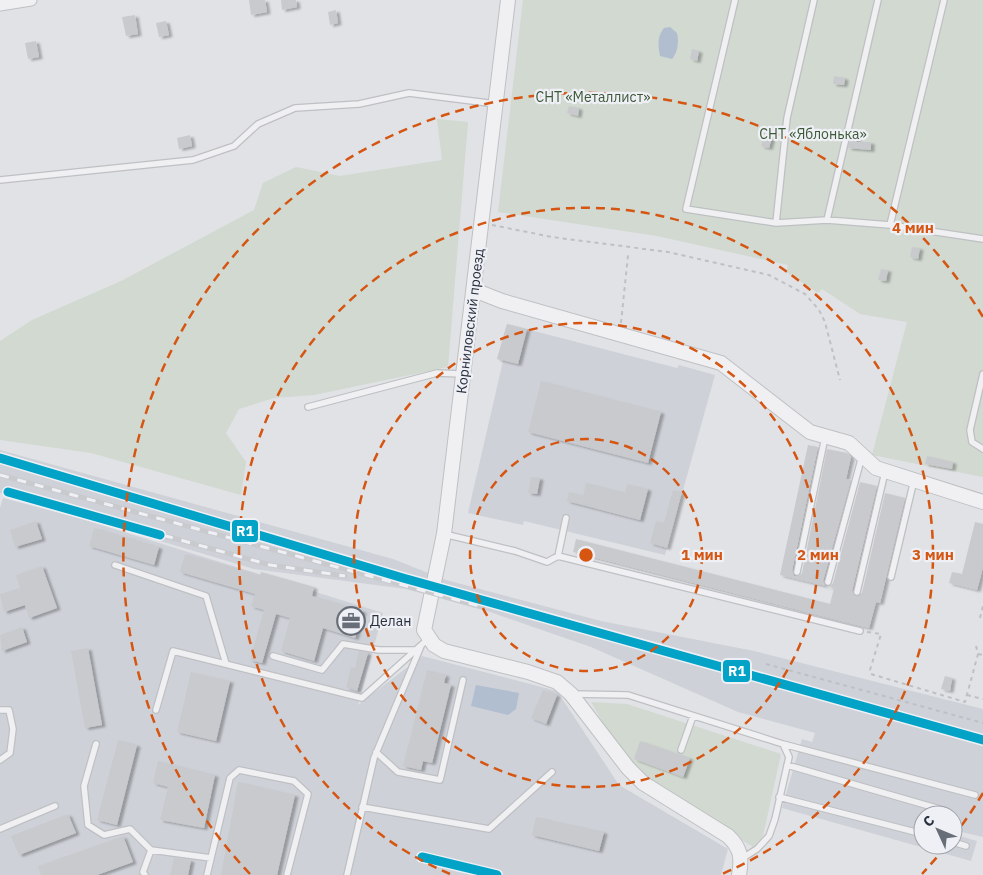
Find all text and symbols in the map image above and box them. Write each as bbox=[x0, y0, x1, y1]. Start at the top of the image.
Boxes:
park label: СНТ «Металлист» bbox=[536, 88, 650, 106]
park label: СНТ «Яблонька» bbox=[759, 125, 867, 143]
text: 4 мин bbox=[892, 218, 934, 237]
street label: Корниловский проезд bbox=[452, 247, 488, 395]
line badge: R1 bbox=[231, 519, 259, 543]
text: R1 bbox=[236, 522, 255, 540]
text: 1 мин bbox=[681, 545, 723, 564]
text: 2 мин bbox=[797, 545, 839, 564]
text: 3 мин bbox=[912, 545, 954, 564]
centre of rings bbox=[577, 546, 595, 564]
office icon: Делан bbox=[336, 606, 366, 636]
place label: Делан bbox=[370, 612, 411, 630]
line badge: R1 bbox=[722, 659, 751, 683]
text: R1 bbox=[728, 662, 747, 680]
north arrow bbox=[913, 805, 963, 855]
text: С bbox=[919, 811, 938, 831]

